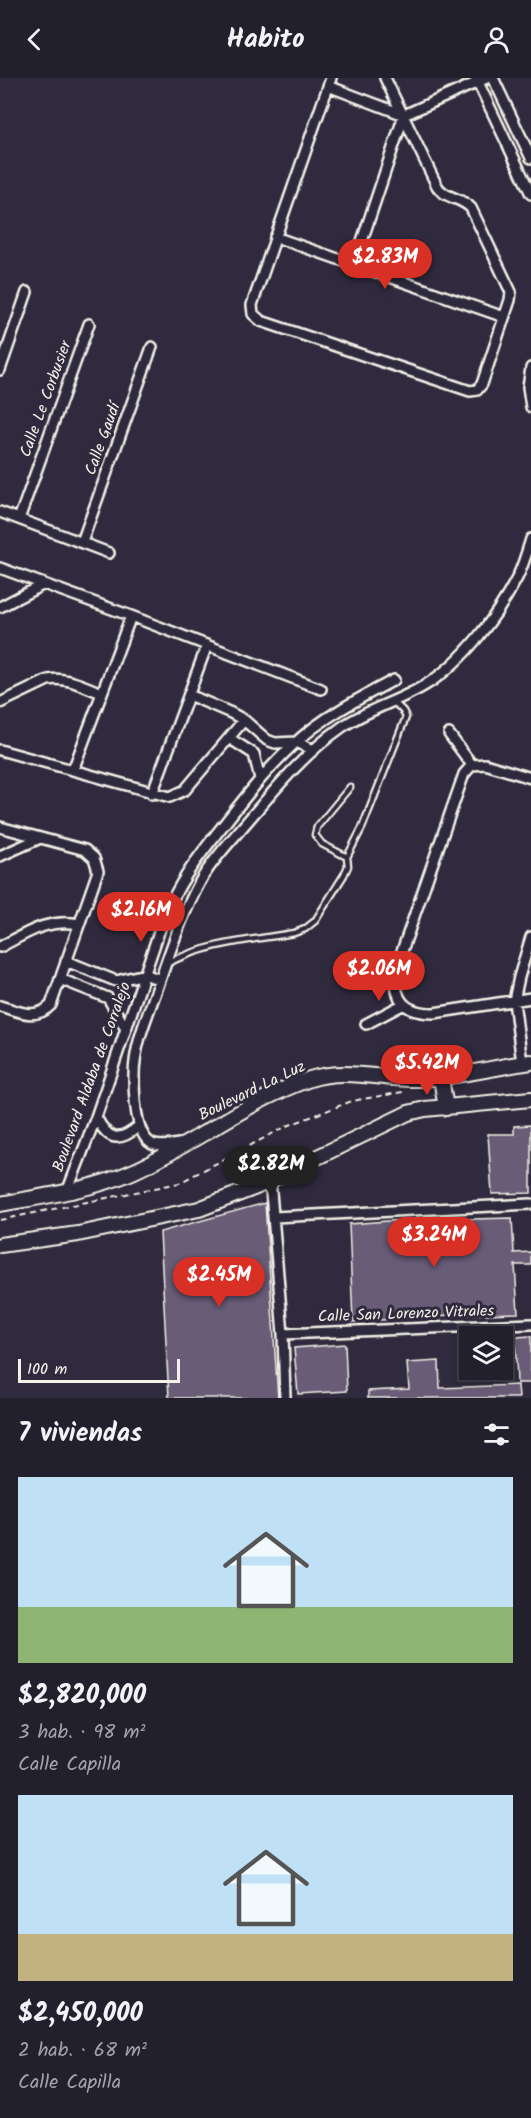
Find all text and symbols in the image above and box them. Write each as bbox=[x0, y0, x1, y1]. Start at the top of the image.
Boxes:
text: Habito bbox=[226, 18, 305, 61]
icon: back bbox=[18, 23, 51, 56]
icon: person bbox=[480, 23, 513, 56]
pin: $2.83M bbox=[336, 239, 434, 290]
text: $2.83M bbox=[352, 242, 418, 274]
street label: Calle Le Corbusier bbox=[13, 336, 79, 461]
street label: Calle Gaudí bbox=[78, 397, 128, 479]
pin: $2.16M bbox=[92, 892, 190, 943]
text: $2.16M bbox=[111, 895, 171, 927]
pin: $2.06M bbox=[330, 951, 428, 1002]
text: $2.06M bbox=[347, 954, 411, 986]
street label: Boulevard Aldaba de Corralejo bbox=[46, 978, 138, 1176]
pin: $5.42M bbox=[378, 1045, 476, 1096]
text: $5.42M bbox=[395, 1048, 459, 1080]
street label: Boulevard La Luz bbox=[194, 1054, 310, 1128]
pin: $2.82M bbox=[222, 1146, 320, 1197]
text: $2.82M bbox=[238, 1149, 304, 1181]
pin: $3.24M bbox=[385, 1217, 483, 1268]
text: $3.24M bbox=[401, 1220, 467, 1252]
pin: $2.45M bbox=[170, 1257, 268, 1308]
text: $2.45M bbox=[187, 1260, 251, 1292]
street label: Calle San Lorenzo Vitrales bbox=[317, 1298, 495, 1330]
map controls bbox=[459, 1326, 513, 1380]
button: layers bbox=[459, 1326, 513, 1380]
scale bar bbox=[18, 1356, 180, 1384]
text: 100 m bbox=[27, 1357, 67, 1382]
text: 7 viviendas bbox=[18, 1413, 142, 1455]
icon: filters bbox=[480, 1418, 513, 1451]
icon: home bbox=[212, 1516, 320, 1624]
text: $2,820,000 bbox=[18, 1675, 146, 1717]
text: 3 hab. · 98 m² bbox=[18, 1717, 145, 1749]
text: Calle Capilla bbox=[18, 1749, 121, 1781]
icon: home bbox=[212, 1834, 320, 1942]
text: $2,450,000 bbox=[18, 1993, 143, 2035]
text: 2 hab. · 68 m² bbox=[18, 2035, 147, 2067]
text: Calle Capilla bbox=[18, 2067, 121, 2099]

